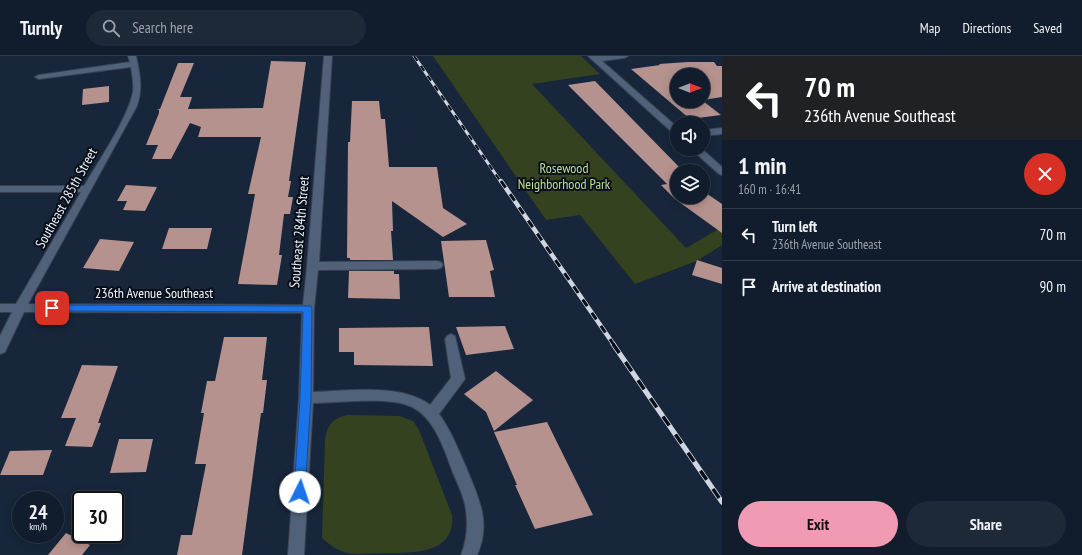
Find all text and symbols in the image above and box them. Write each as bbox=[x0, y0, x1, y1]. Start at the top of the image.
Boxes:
search box bbox=[86, 10, 366, 46]
text: Turnly bbox=[20, 16, 62, 40]
icon: search bbox=[100, 17, 122, 39]
text: Search here bbox=[132, 18, 193, 37]
text: Map bbox=[920, 19, 940, 37]
text: Directions bbox=[962, 19, 1011, 37]
text: Saved bbox=[1033, 19, 1062, 37]
north arrow bbox=[670, 68, 710, 108]
map controls bbox=[670, 68, 710, 204]
text: 70 m bbox=[804, 68, 855, 105]
icon: left bbox=[738, 72, 790, 124]
text: 236th Avenue Southeast bbox=[804, 104, 956, 127]
button: sound bbox=[670, 116, 710, 156]
street label: Southeast 285th Street bbox=[31, 145, 101, 251]
text: 1 min bbox=[738, 150, 786, 181]
button: close bbox=[1024, 153, 1066, 195]
park label: Rosewood Neighborhood Park bbox=[518, 159, 611, 193]
button: layers bbox=[670, 164, 710, 204]
street label: Southeast 284th Street bbox=[285, 175, 313, 289]
text: 160 m · 16:41 bbox=[738, 181, 801, 198]
text: Turn left bbox=[772, 217, 817, 236]
icon: left bbox=[738, 224, 760, 246]
text: 70 m bbox=[1040, 225, 1066, 244]
text: 236th Avenue Southeast bbox=[772, 236, 882, 253]
icon: arrive bbox=[738, 276, 760, 298]
text: Arrive at destination bbox=[772, 277, 881, 296]
text: 90 m bbox=[1040, 277, 1066, 296]
street label: 236th Avenue Southeast bbox=[95, 284, 213, 302]
pin bbox=[35, 291, 69, 325]
icon: arrive bbox=[41, 297, 63, 319]
position arrow bbox=[279, 471, 321, 513]
speed limit sign: 30 bbox=[72, 491, 124, 543]
text: 24 bbox=[28, 499, 48, 525]
button: Exit bbox=[738, 501, 898, 547]
button: Share bbox=[906, 501, 1066, 547]
text: km/h bbox=[29, 520, 47, 533]

